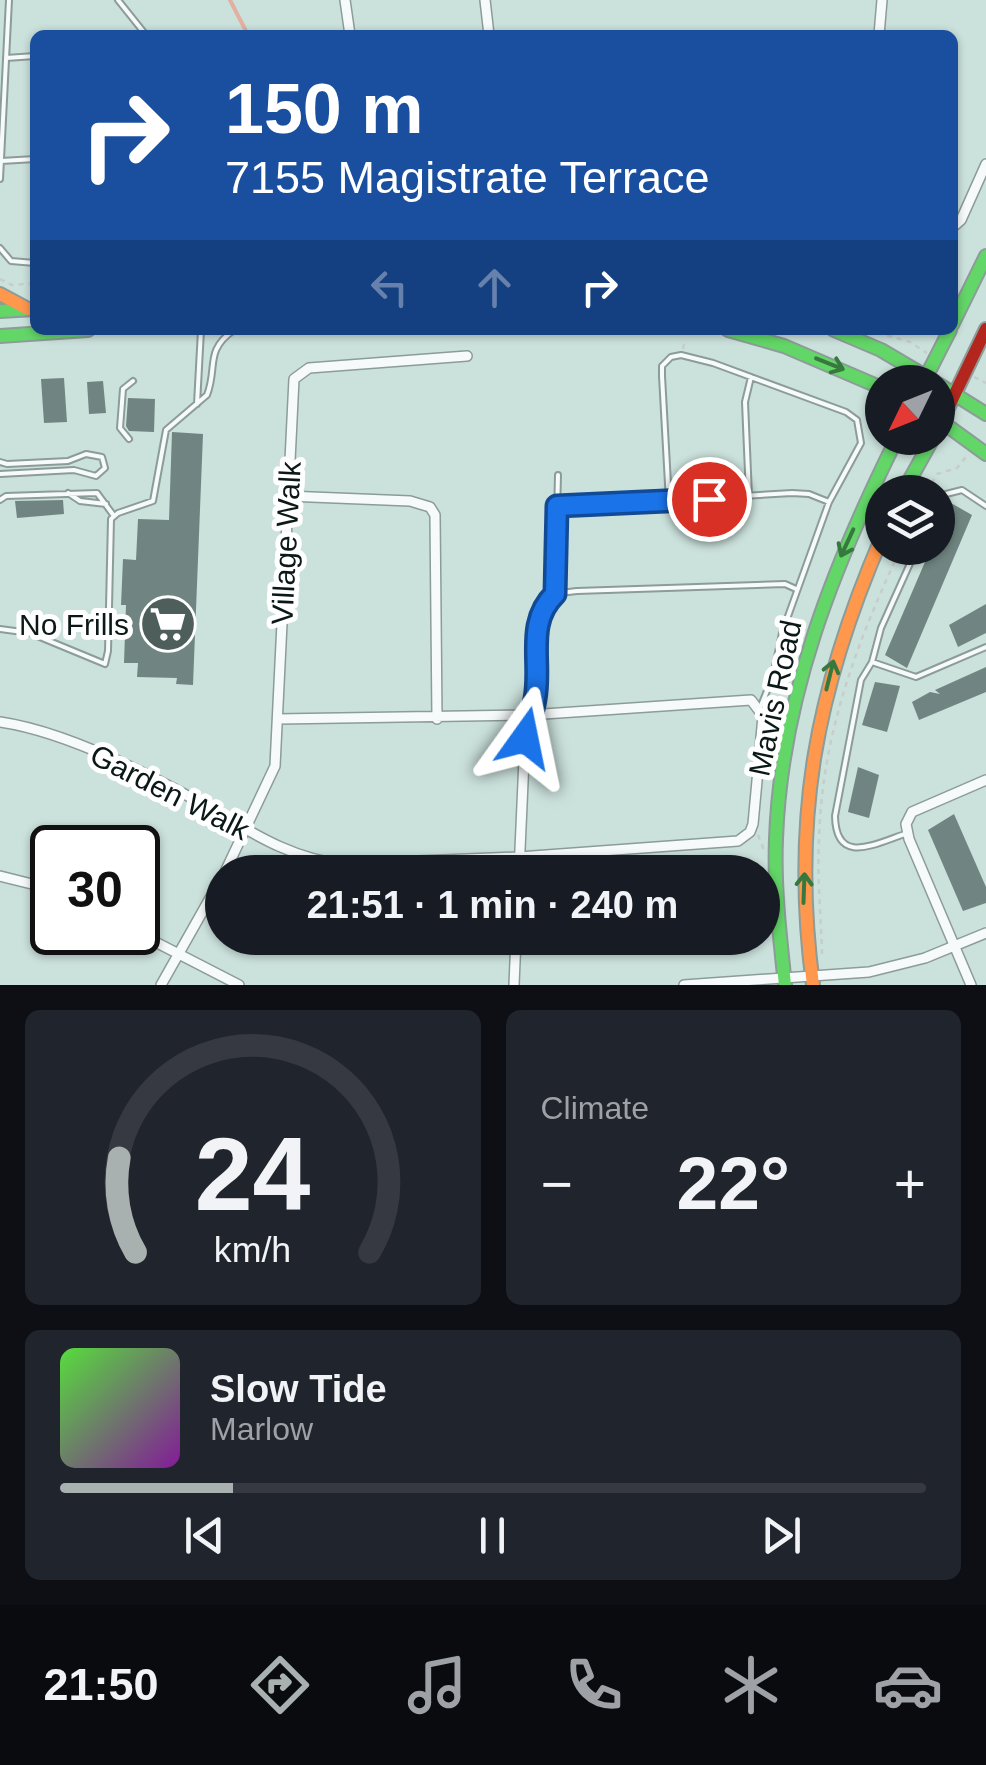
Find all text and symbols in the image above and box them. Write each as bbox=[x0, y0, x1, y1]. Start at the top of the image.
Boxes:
icon: right bbox=[60, 70, 190, 200]
text: 150 m bbox=[225, 70, 423, 148]
text: 7155 Magistrate Terrace bbox=[225, 152, 709, 203]
icon: left bbox=[362, 260, 417, 315]
icon: ahead bbox=[467, 260, 522, 315]
icon: right bbox=[572, 260, 627, 315]
one-way arrow bbox=[814, 357, 845, 375]
north arrow bbox=[865, 365, 955, 455]
map controls bbox=[865, 365, 955, 565]
pin bbox=[667, 457, 752, 542]
street label: Village Walk bbox=[265, 460, 307, 625]
icon: arrive bbox=[682, 472, 737, 527]
button: layers bbox=[865, 475, 955, 565]
one-way arrow bbox=[836, 527, 855, 557]
supermarket icon: No Frills bbox=[138, 594, 198, 654]
place label: No Frills bbox=[19, 608, 129, 641]
street label: Mavis Road bbox=[742, 617, 808, 779]
one-way arrow bbox=[821, 660, 840, 691]
position arrow bbox=[473, 686, 577, 790]
street label: Garden Walk bbox=[85, 738, 256, 847]
speed limit sign: 30 bbox=[30, 825, 160, 955]
one-way arrow bbox=[795, 873, 814, 905]
text: 21:51 · 1 min · 240 m bbox=[307, 884, 678, 926]
text: Climate bbox=[541, 1090, 649, 1126]
text: 24 bbox=[195, 1116, 311, 1232]
text: 22° bbox=[677, 1141, 790, 1225]
text: − bbox=[541, 1153, 573, 1215]
text: + bbox=[894, 1153, 926, 1215]
text: km/h bbox=[214, 1230, 291, 1270]
text: Slow Tide bbox=[210, 1368, 387, 1410]
text: Marlow bbox=[210, 1411, 313, 1447]
icon: previous bbox=[177, 1508, 232, 1563]
icon: pause bbox=[465, 1508, 520, 1563]
icon: next bbox=[754, 1508, 809, 1563]
icon: directions bbox=[245, 1650, 315, 1720]
icon: music bbox=[402, 1650, 472, 1720]
icon: phone bbox=[559, 1650, 629, 1720]
icon: climate bbox=[716, 1650, 786, 1720]
icon: car bbox=[873, 1650, 943, 1720]
text: 21:50 bbox=[43, 1659, 159, 1710]

